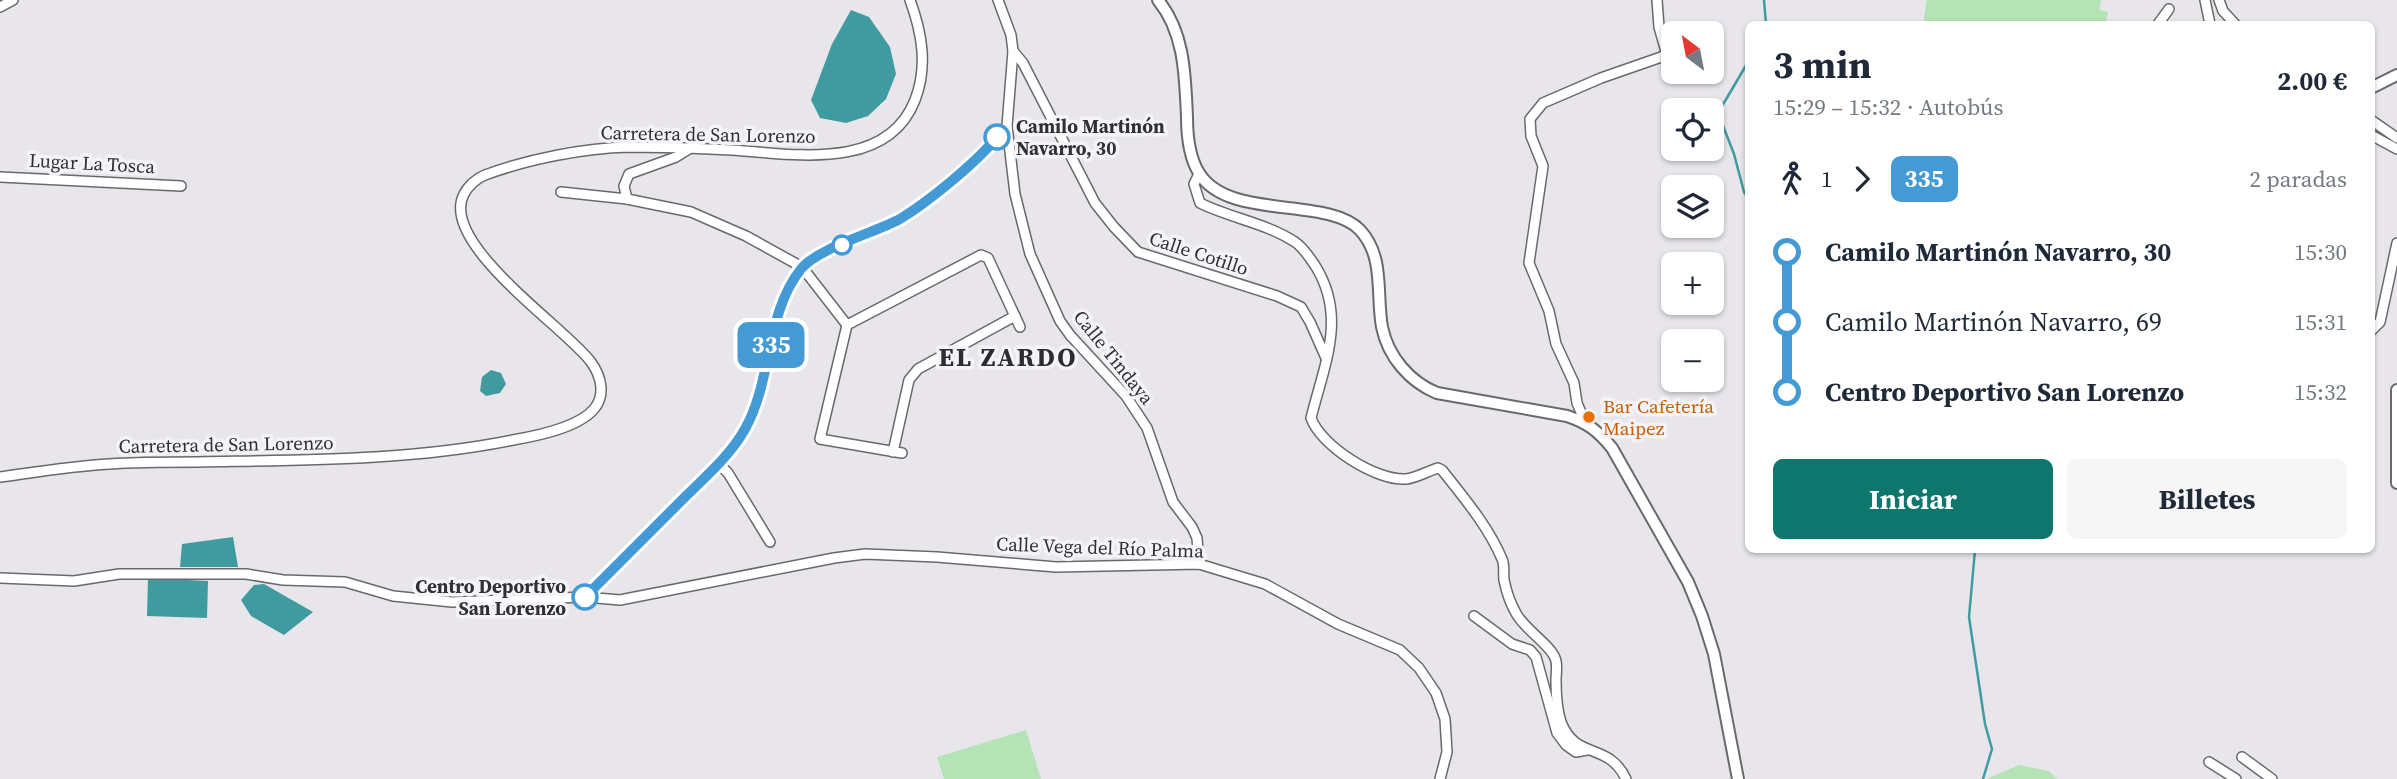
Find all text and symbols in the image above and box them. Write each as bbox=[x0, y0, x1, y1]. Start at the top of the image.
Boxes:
north arrow bbox=[1661, 21, 1724, 84]
map controls bbox=[1661, 21, 1724, 392]
text: 3 min bbox=[1773, 39, 1872, 91]
text: 2.00 € bbox=[2277, 63, 2347, 99]
text: 15:29 – 15:32 · Autobús bbox=[1773, 91, 2003, 123]
button: locate bbox=[1661, 98, 1724, 161]
place label: Camilo Martinón Navarro, 30 bbox=[1016, 113, 1165, 161]
street label: Carretera de San Lorenzo bbox=[600, 119, 816, 149]
marker: Camilo Martinón Navarro, 30 bbox=[984, 124, 1010, 150]
street label: Lugar La Tosca bbox=[28, 147, 156, 179]
icon: walk bbox=[1773, 160, 1811, 198]
icon: forward bbox=[1843, 160, 1881, 198]
text: 335 bbox=[1905, 162, 1944, 195]
text: 1 bbox=[1821, 163, 1833, 195]
text: 2 paradas bbox=[2249, 163, 2347, 195]
button: layers bbox=[1661, 175, 1724, 238]
street label: Calle Cotillo bbox=[1146, 225, 1252, 281]
text: Camilo Martinón Navarro, 30 bbox=[1825, 234, 2171, 270]
unlabelled marker bbox=[832, 235, 852, 255]
text: 15:30 bbox=[2294, 236, 2347, 268]
button: + bbox=[1661, 252, 1724, 315]
street label: Calle Tindaya bbox=[1068, 304, 1160, 410]
text: Camilo Martinón Navarro, 69 bbox=[1825, 304, 2162, 340]
text: 15:31 bbox=[2294, 306, 2347, 338]
line badge: 335 bbox=[731, 322, 811, 368]
text: 335 bbox=[751, 328, 791, 361]
button: − bbox=[1661, 329, 1724, 392]
district label: EL ZARDO bbox=[939, 339, 1077, 375]
text: Centro Deportivo San Lorenzo bbox=[1825, 374, 2184, 410]
text: 15:32 bbox=[2294, 376, 2347, 408]
place label: Bar Cafetería Maipez bbox=[1603, 393, 1714, 441]
marker: Bar Cafetería Maipez bbox=[1581, 409, 1597, 425]
street label: Carretera de San Lorenzo bbox=[118, 429, 334, 459]
button: Iniciar bbox=[1773, 459, 2053, 539]
button: Billetes bbox=[2067, 459, 2347, 539]
street label: Calle Vega del Río Palma bbox=[996, 530, 1205, 564]
place label: Centro Deportivo San Lorenzo bbox=[415, 573, 566, 621]
marker: Centro Deportivo San Lorenzo bbox=[572, 584, 598, 610]

